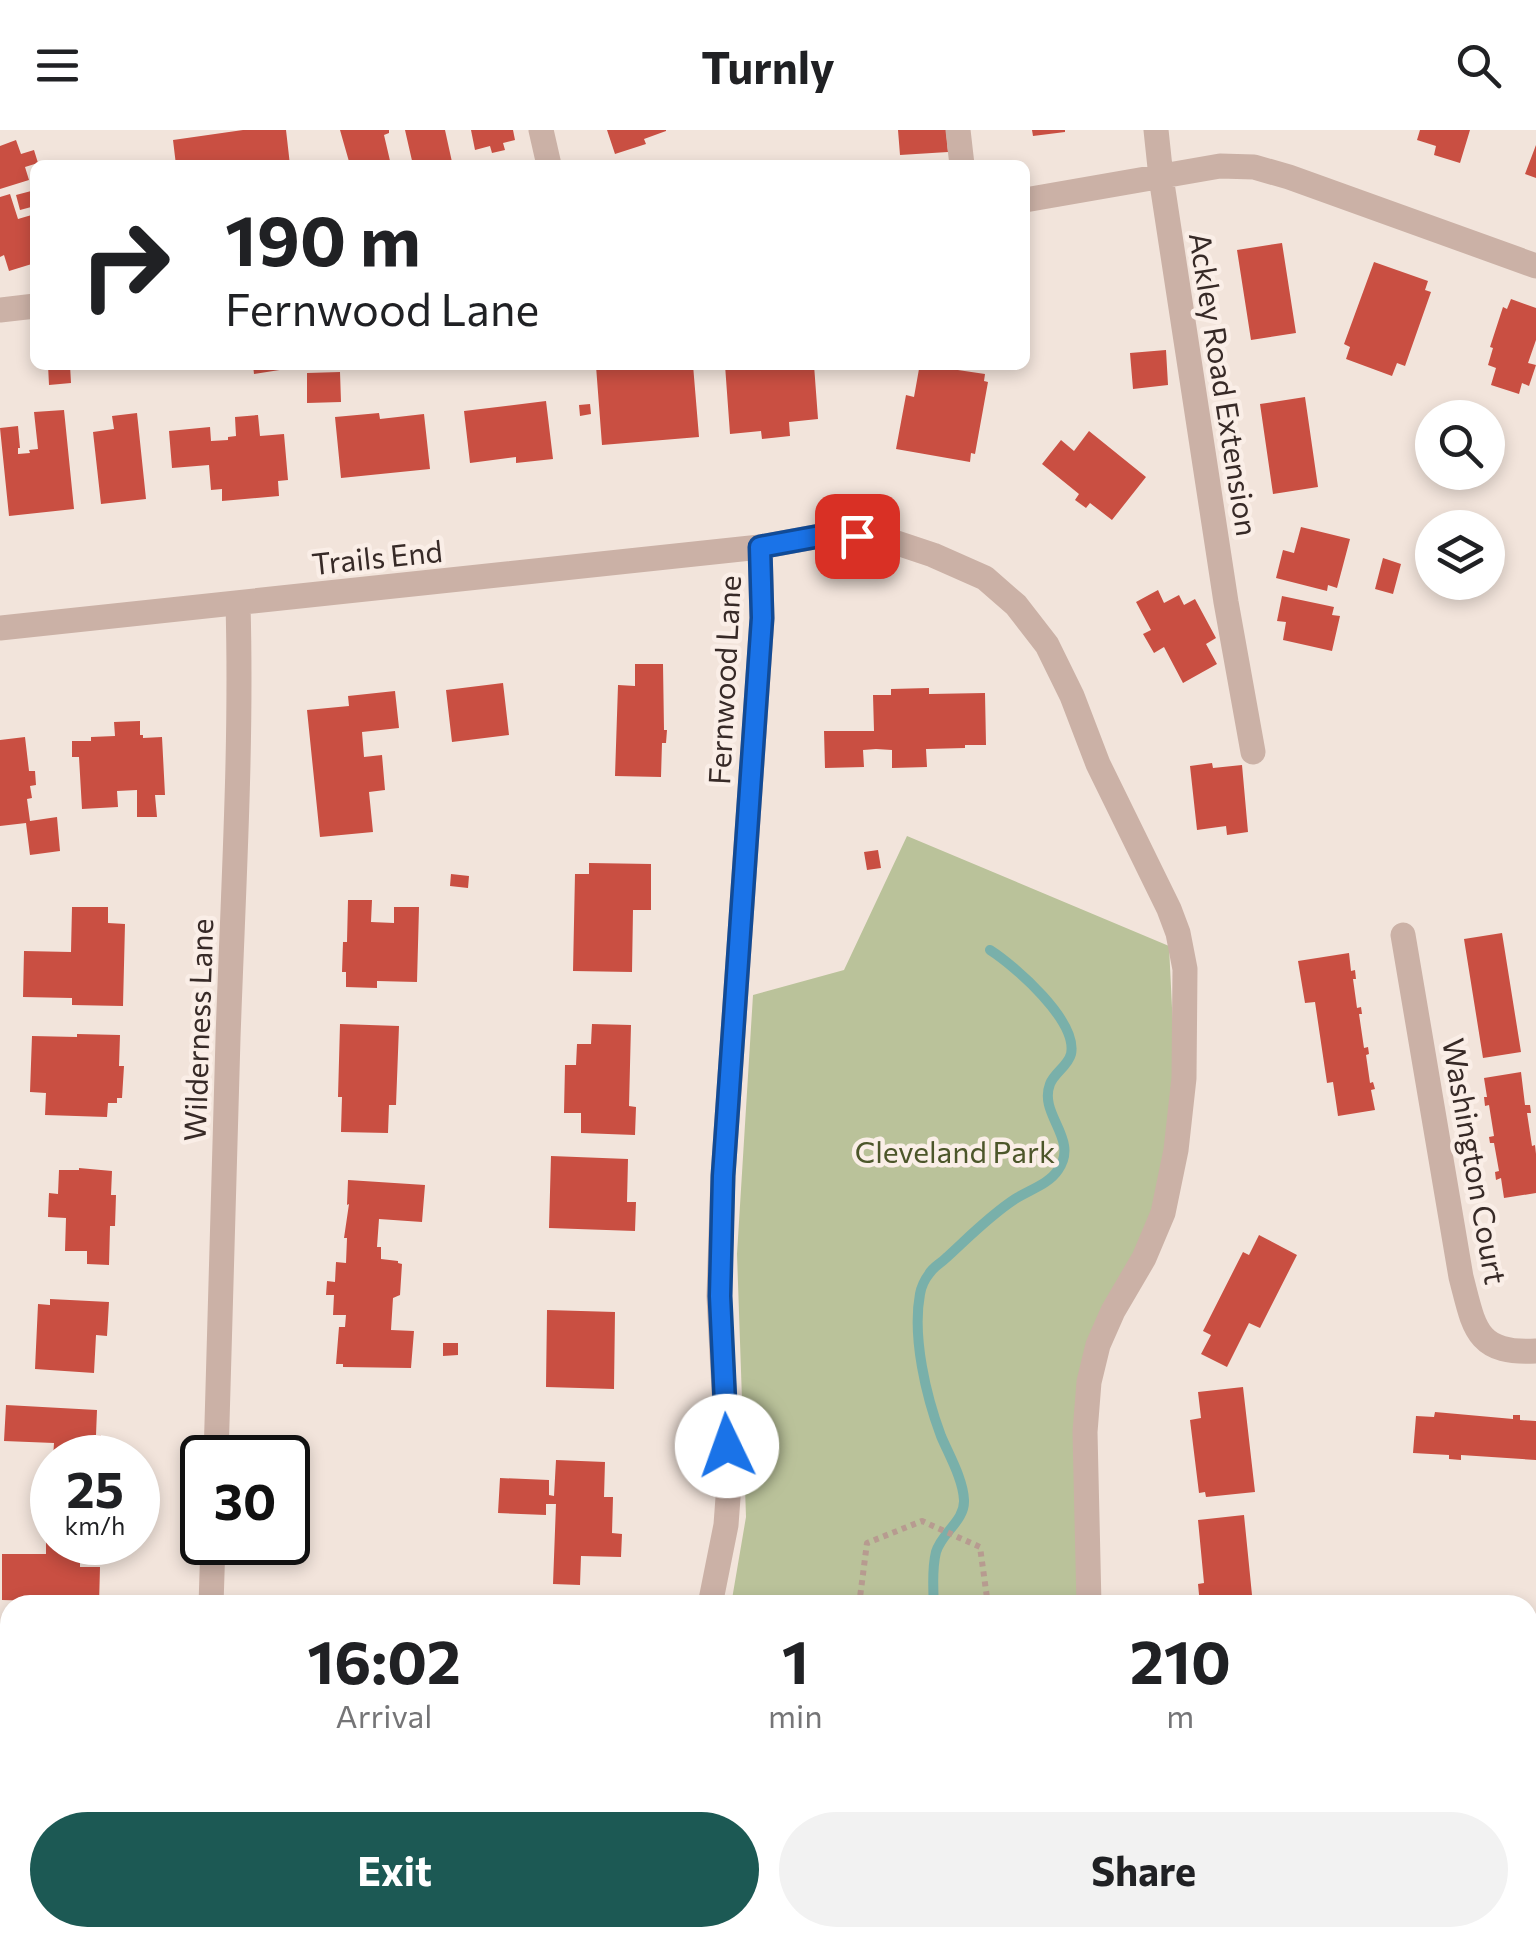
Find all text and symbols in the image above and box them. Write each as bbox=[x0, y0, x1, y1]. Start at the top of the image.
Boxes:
icon: menu bbox=[30, 38, 85, 93]
text: Turnly bbox=[701, 38, 835, 93]
icon: search bbox=[1451, 38, 1506, 93]
text: 190 m bbox=[225, 195, 421, 280]
icon: right bbox=[60, 200, 190, 330]
street label: Ackley Road Extension bbox=[1183, 230, 1267, 538]
text: Fernwood Lane bbox=[225, 280, 539, 335]
map controls bbox=[1415, 400, 1505, 600]
button: search bbox=[1415, 400, 1505, 490]
pin bbox=[815, 494, 900, 579]
icon: arrive bbox=[830, 509, 885, 564]
button: layers bbox=[1415, 510, 1505, 600]
street label: Trails End bbox=[310, 531, 444, 581]
street label: Fernwood Lane bbox=[699, 574, 747, 786]
street label: Wilderness Lane bbox=[175, 918, 219, 1142]
street label: Washington Court bbox=[1436, 1035, 1516, 1287]
park label: Cleveland Park bbox=[855, 1132, 1055, 1169]
position arrow bbox=[675, 1394, 779, 1498]
speed limit sign: 30 bbox=[180, 1435, 310, 1565]
text: 25 bbox=[66, 1457, 124, 1518]
text: km/h bbox=[65, 1510, 125, 1540]
text: 16:02 bbox=[307, 1623, 461, 1696]
text: 1 bbox=[782, 1623, 809, 1696]
text: 210 bbox=[1130, 1623, 1231, 1696]
text: Arrival bbox=[336, 1695, 432, 1735]
text: min bbox=[768, 1695, 822, 1735]
text: m bbox=[1166, 1695, 1194, 1735]
button: Exit bbox=[30, 1812, 759, 1927]
button: Share bbox=[779, 1812, 1508, 1927]

